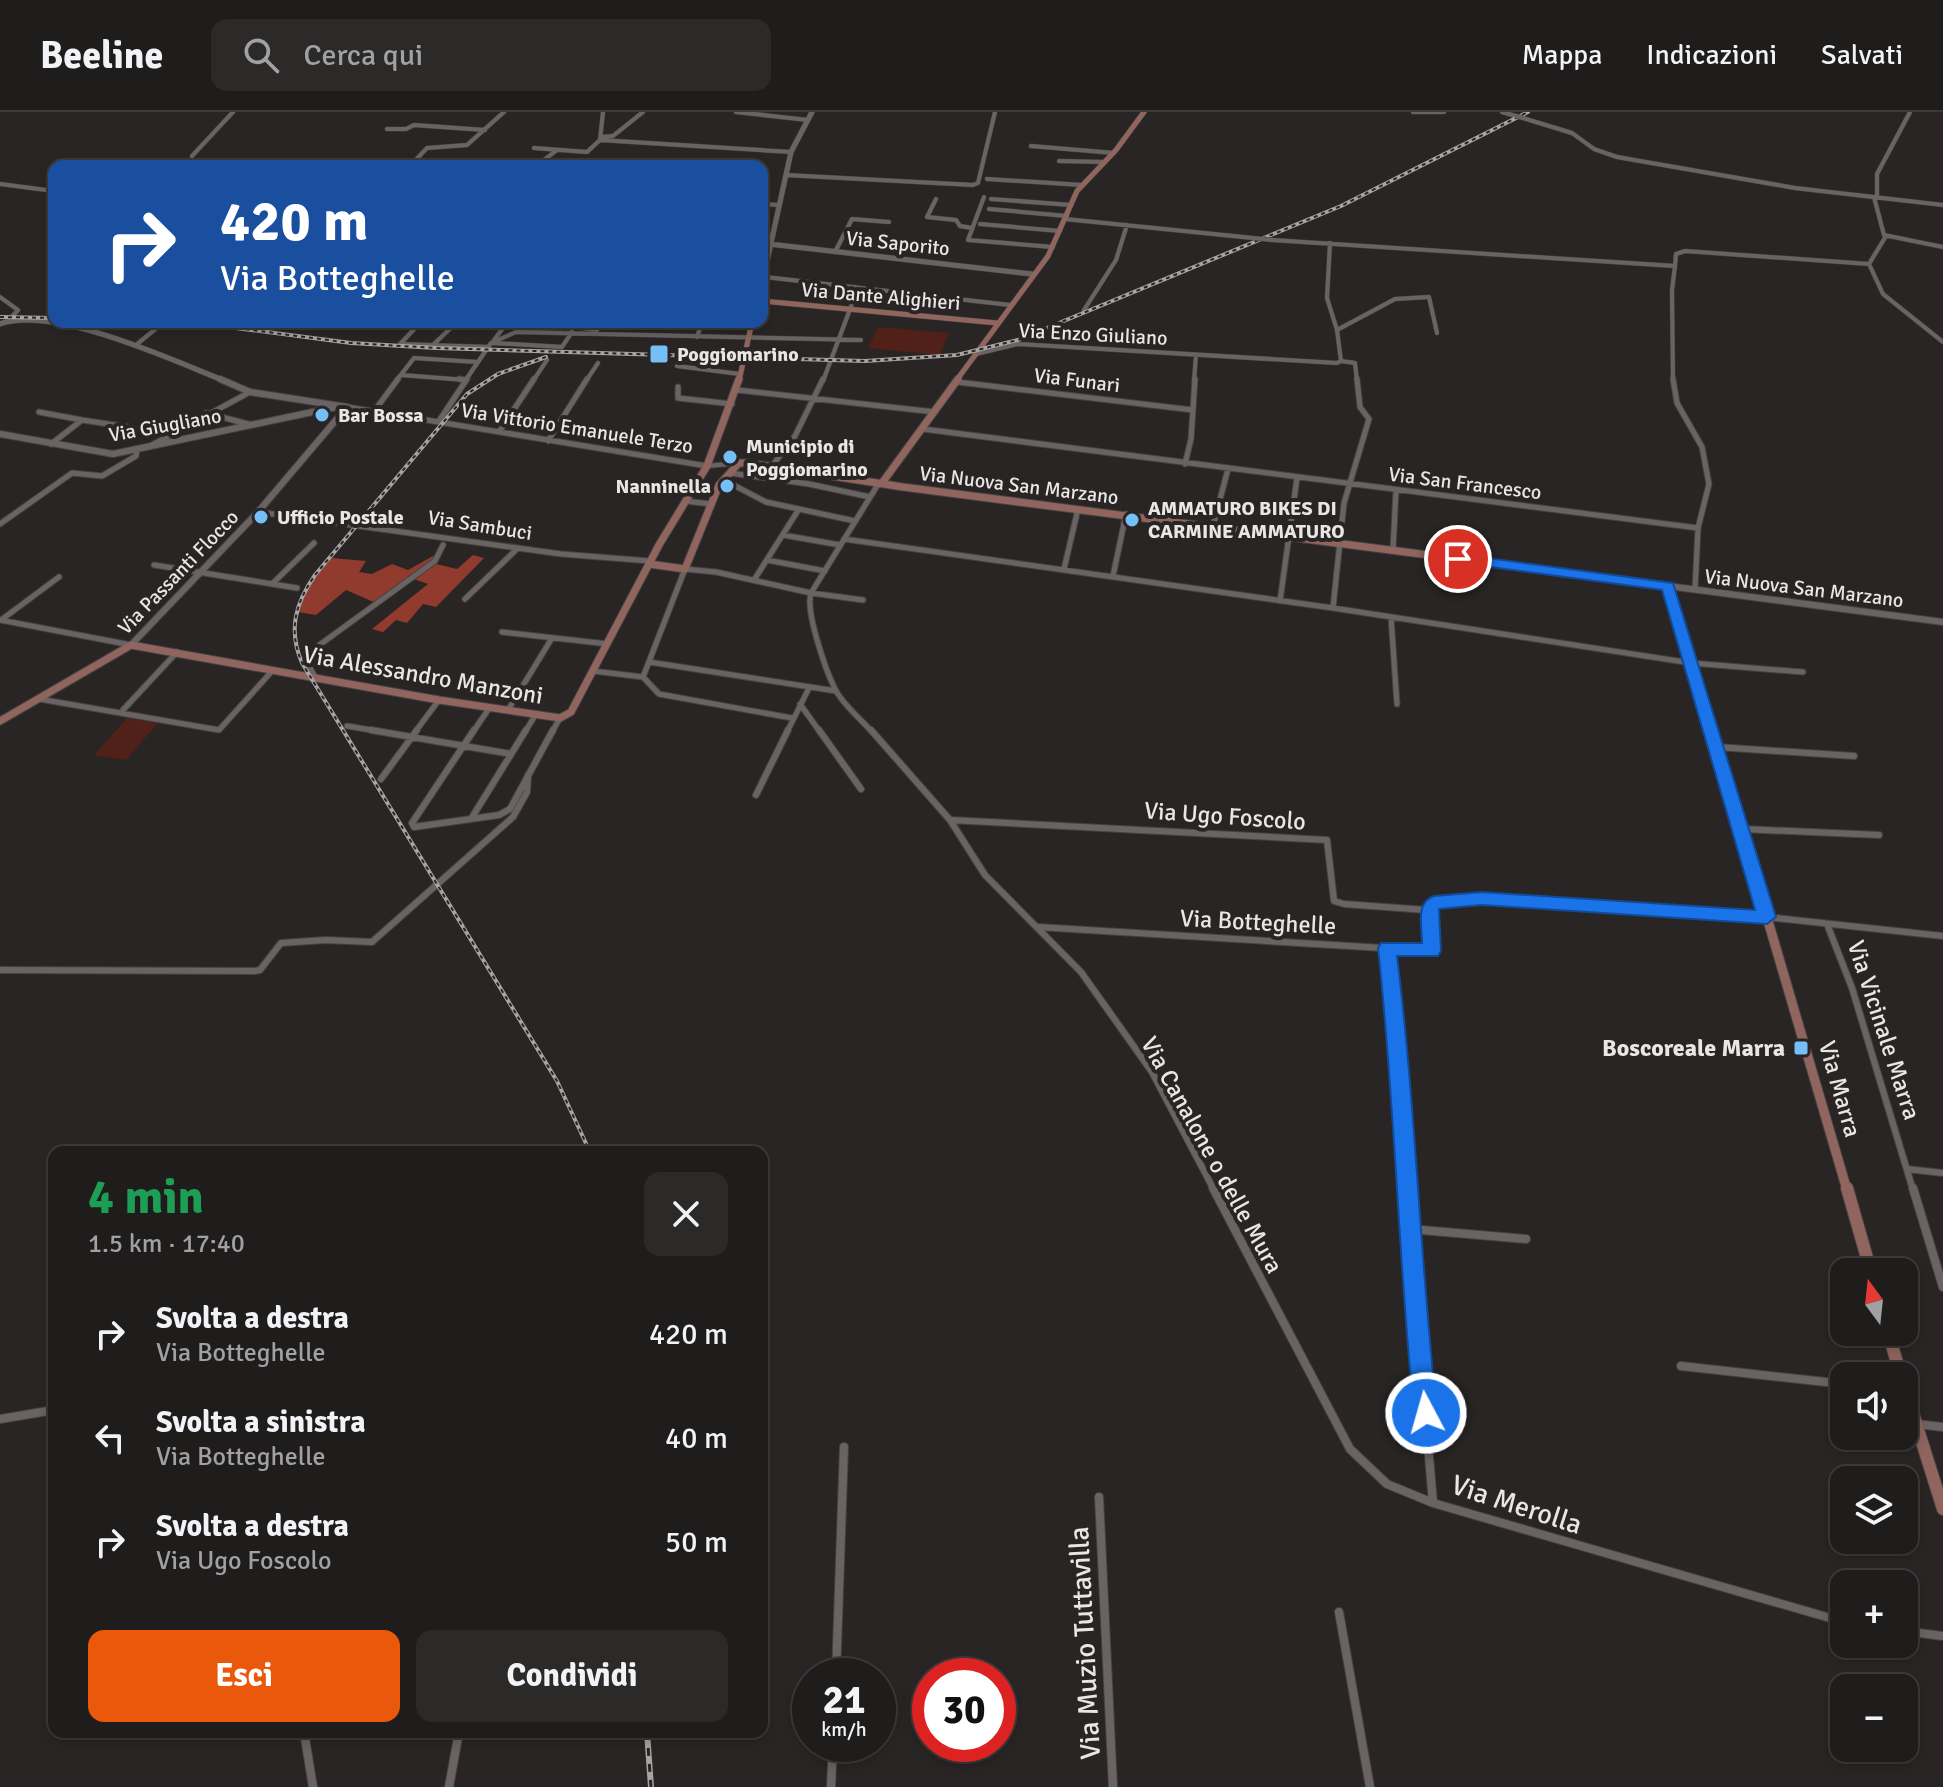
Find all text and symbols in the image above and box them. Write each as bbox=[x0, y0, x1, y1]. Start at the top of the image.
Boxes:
search box bbox=[211, 19, 771, 91]
text: Beeline bbox=[40, 32, 163, 79]
icon: search bbox=[239, 33, 283, 77]
text: Cerca qui bbox=[303, 37, 423, 74]
text: Mappa bbox=[1522, 38, 1602, 72]
text: Indicazioni bbox=[1646, 38, 1777, 72]
text: Salvati bbox=[1821, 38, 1903, 72]
text: 420 m bbox=[220, 187, 368, 256]
icon: right bbox=[88, 192, 192, 296]
street label: Via Saporito bbox=[845, 226, 951, 261]
text: Via Botteghelle bbox=[220, 256, 455, 301]
street label: Via Dante Alighieri bbox=[800, 277, 962, 316]
street label: Via Enzo Giuliano bbox=[1018, 318, 1168, 351]
place label: Poggiomarino bbox=[677, 342, 799, 367]
marker: Poggiomarino bbox=[648, 343, 670, 365]
street label: Via Funari bbox=[1033, 363, 1121, 398]
street label: Via Vittorio Emanuele Terzo bbox=[459, 398, 695, 459]
street label: Via Giugliano bbox=[107, 403, 223, 448]
place label: Bar Bossa bbox=[338, 403, 424, 428]
marker: Bar Bossa bbox=[313, 406, 331, 424]
place label: Municipio di Poggiomarino bbox=[746, 434, 868, 482]
marker: Municipio di Poggiomarino bbox=[721, 448, 739, 466]
street label: Via Nuova San Marzano bbox=[918, 461, 1120, 510]
street label: Via San Francesco bbox=[1387, 462, 1543, 505]
place label: Nanninella bbox=[615, 474, 711, 499]
marker: Nanninella bbox=[718, 477, 736, 495]
place label: AMMATURO BIKES DI CARMINE AMMATURO bbox=[1148, 496, 1345, 544]
street label: Via Passanti Flocco bbox=[113, 505, 244, 640]
place label: Ufficio Postale bbox=[277, 505, 404, 530]
street label: Via Sambuci bbox=[426, 505, 534, 546]
marker: Ufficio Postale bbox=[252, 508, 270, 526]
marker: AMMATURO BIKES DI CARMINE AMMATURO bbox=[1123, 511, 1141, 529]
pin bbox=[1424, 525, 1492, 593]
icon: arrive bbox=[1436, 537, 1480, 581]
street label: Via Nuova San Marzano bbox=[1703, 564, 1905, 613]
street label: Via Alessandro Manzoni bbox=[301, 639, 545, 711]
street label: Via Ugo Foscolo bbox=[1143, 795, 1307, 837]
street label: Via Botteghelle bbox=[1179, 903, 1337, 941]
street label: Via Vicinale Marra bbox=[1841, 937, 1927, 1123]
street label: Via Canalone o delle Mura bbox=[1134, 1031, 1290, 1279]
place label: Boscoreale Marra bbox=[1602, 1033, 1785, 1063]
street label: Via Marra bbox=[1812, 1037, 1868, 1141]
marker: Boscoreale Marra bbox=[1792, 1039, 1810, 1057]
text: 4 min bbox=[88, 1168, 204, 1227]
button: close bbox=[644, 1172, 728, 1256]
text: 1.5 km · 17:40 bbox=[88, 1228, 245, 1260]
north arrow bbox=[1830, 1258, 1918, 1346]
map controls bbox=[1830, 1258, 1918, 1762]
text: Svolta a destra bbox=[156, 1300, 349, 1337]
icon: right bbox=[88, 1312, 132, 1356]
text: 420 m bbox=[649, 1316, 728, 1353]
text: Via Botteghelle bbox=[156, 1337, 326, 1369]
button: sound bbox=[1830, 1362, 1918, 1450]
position arrow bbox=[1384, 1371, 1468, 1455]
text: Svolta a sinistra bbox=[156, 1404, 366, 1441]
icon: left bbox=[88, 1416, 132, 1460]
text: 40 m bbox=[665, 1420, 728, 1457]
text: Via Botteghelle bbox=[156, 1441, 326, 1473]
button: layers bbox=[1830, 1466, 1918, 1554]
street label: Via Merolla bbox=[1447, 1468, 1586, 1542]
text: Svolta a destra bbox=[156, 1508, 349, 1545]
icon: right bbox=[88, 1520, 132, 1564]
text: 50 m bbox=[665, 1524, 728, 1561]
street label: Via Muzio Tuttavilla bbox=[1062, 1526, 1108, 1760]
text: Via Ugo Foscolo bbox=[156, 1545, 331, 1577]
button: + bbox=[1830, 1570, 1918, 1658]
button: Esci bbox=[88, 1630, 400, 1722]
button: Condividi bbox=[416, 1630, 728, 1722]
speed limit sign: 30 bbox=[912, 1658, 1016, 1762]
button: − bbox=[1830, 1674, 1918, 1762]
text: 21 bbox=[822, 1675, 866, 1725]
text: km/h bbox=[821, 1717, 867, 1742]

